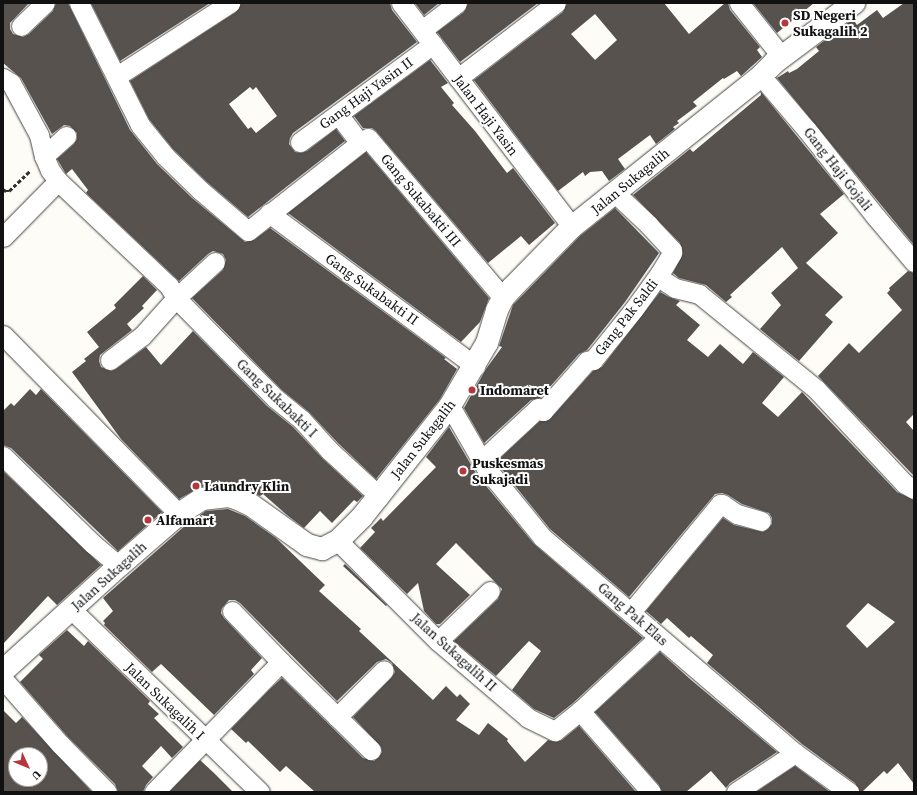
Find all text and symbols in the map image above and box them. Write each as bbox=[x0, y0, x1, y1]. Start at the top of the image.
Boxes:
place label: SD Negeri Sukagalih 2 bbox=[793, 7, 868, 40]
marker: SD Negeri Sukagalih 2 bbox=[780, 18, 790, 28]
street label: Gang Haji Yasin II bbox=[316, 53, 416, 133]
street label: Jalan Haji Yasin bbox=[450, 71, 522, 159]
street label: Gang Haji Gojali bbox=[800, 124, 876, 214]
street label: Jalan Sukagalih bbox=[588, 144, 672, 218]
street label: Gang Sukabakti III bbox=[377, 150, 465, 250]
street label: Gang Sukabakti II bbox=[322, 250, 422, 328]
street label: Gang Pak Saldi bbox=[591, 275, 661, 359]
street label: Gang Sukabakti I bbox=[233, 355, 321, 441]
place label: Indomaret bbox=[480, 382, 549, 398]
marker: Indomaret bbox=[467, 385, 477, 395]
street label: Jalan Sukagalih bbox=[387, 396, 459, 482]
place label: Puskesmas Sukajadi bbox=[472, 455, 543, 488]
marker: Puskesmas Sukajadi bbox=[457, 465, 469, 477]
place label: Laundry Klin bbox=[204, 478, 289, 494]
marker: Laundry Klin bbox=[191, 481, 201, 491]
place label: Alfamart bbox=[156, 512, 214, 528]
marker: Alfamart bbox=[143, 515, 153, 525]
street label: Jalan Sukagalih bbox=[68, 538, 150, 614]
street label: Gang Pak Elas bbox=[594, 579, 672, 649]
street label: Jalan Sukagalih II bbox=[408, 609, 500, 695]
street label: Jalan Sukagalih I bbox=[122, 659, 208, 743]
north arrow bbox=[8, 747, 48, 787]
text: U bbox=[28, 767, 44, 783]

